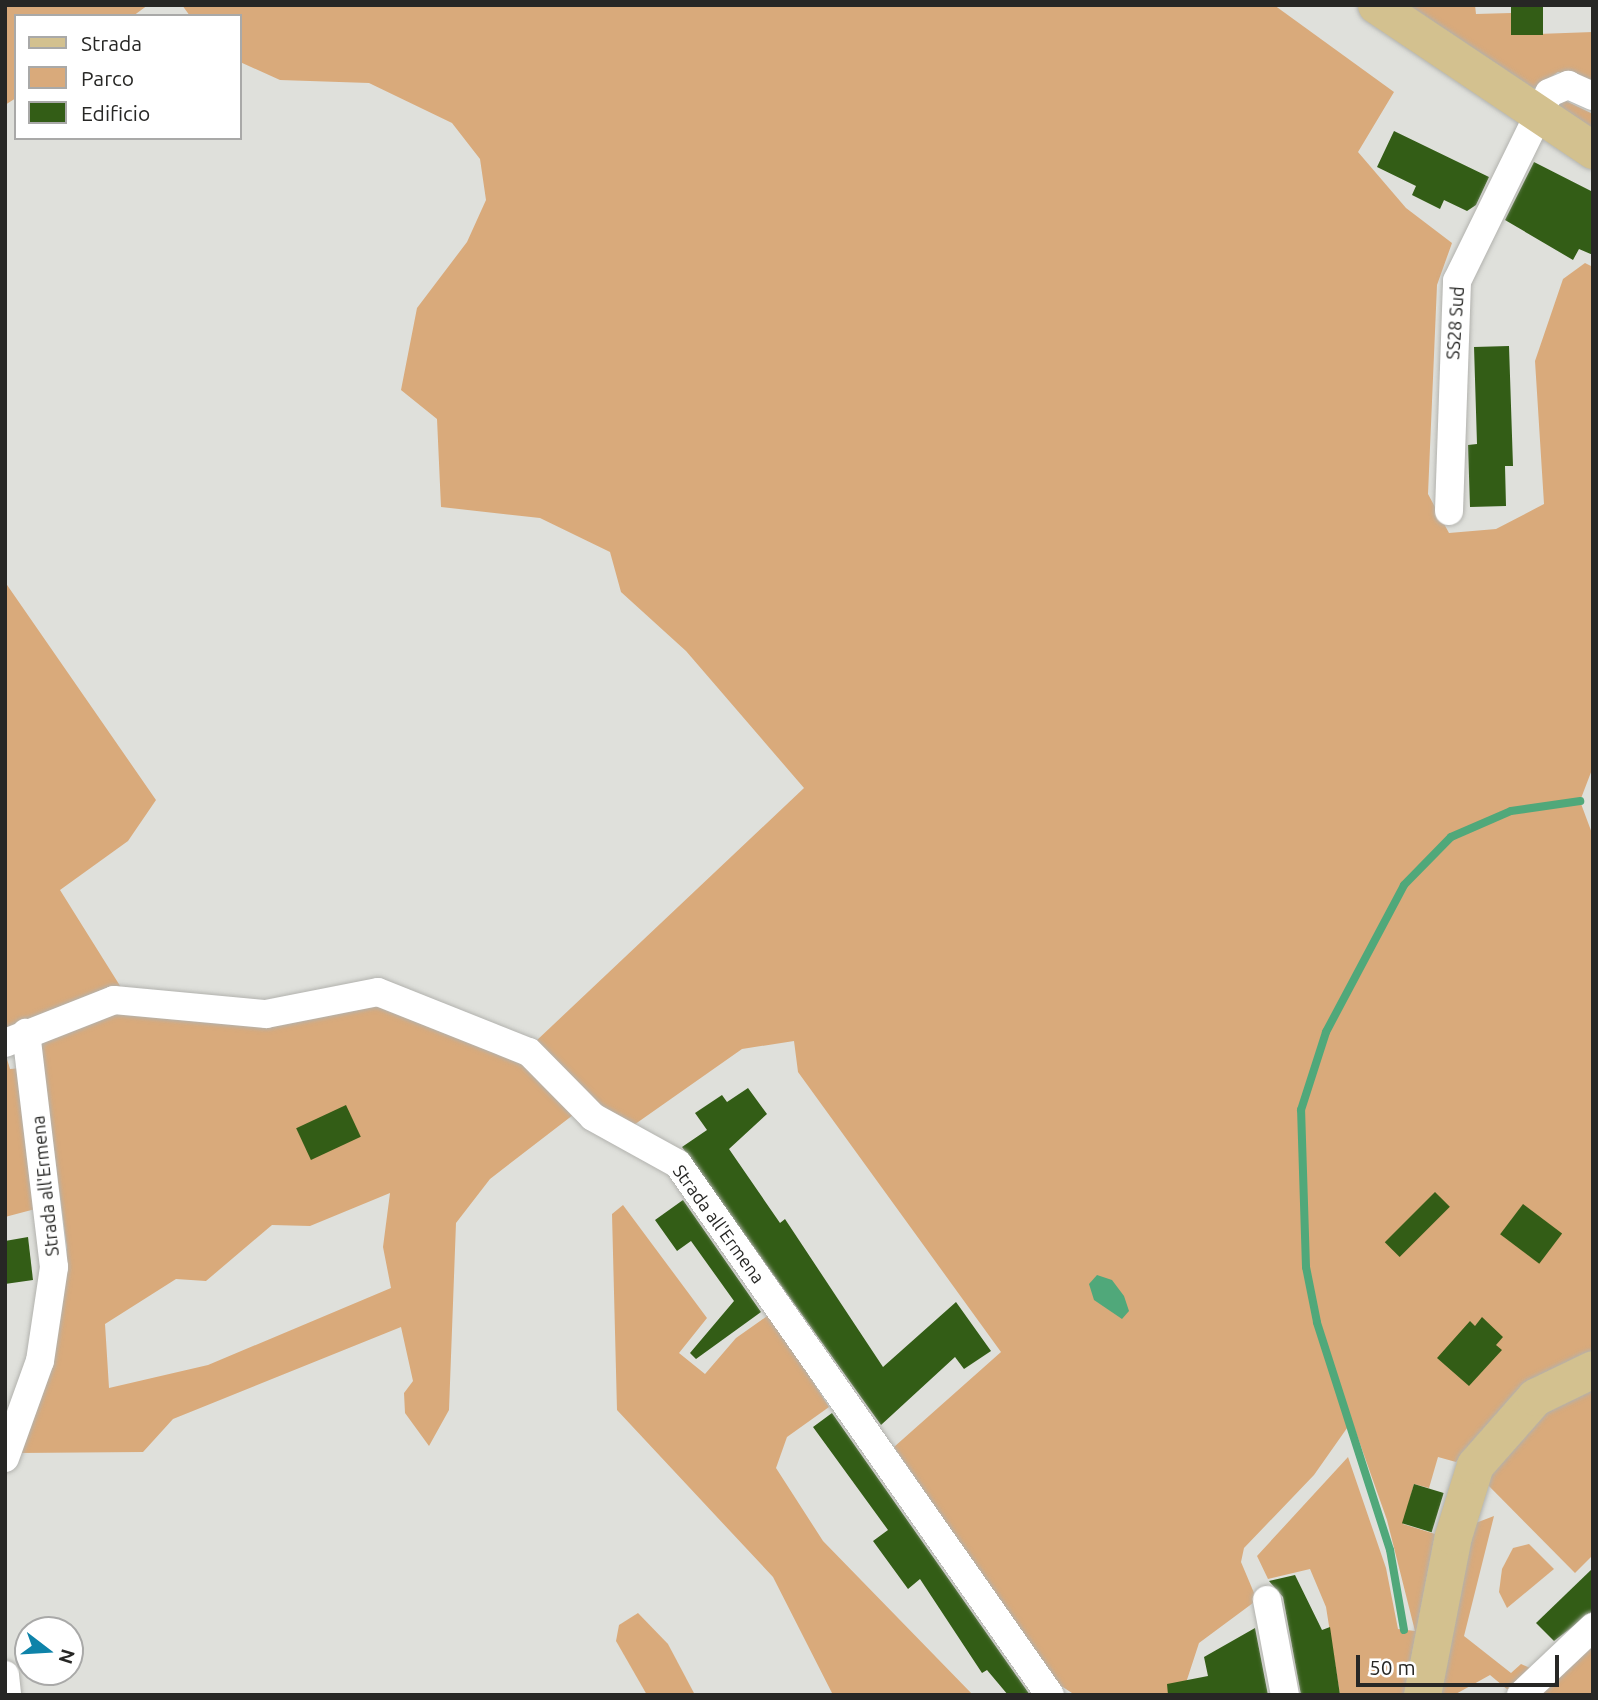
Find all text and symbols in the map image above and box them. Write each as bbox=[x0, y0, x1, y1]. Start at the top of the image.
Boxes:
legend bbox=[14, 14, 242, 140]
text: Strada bbox=[81, 31, 142, 55]
text: Parco bbox=[81, 66, 134, 90]
text: Edificio bbox=[81, 101, 150, 125]
street label: SS28 Sud bbox=[1442, 286, 1468, 360]
street label: Strada all'Ermena bbox=[27, 1115, 63, 1257]
street label: Strada all'Ermena bbox=[669, 1160, 769, 1288]
north arrow bbox=[14, 1616, 84, 1686]
scale bar bbox=[1360, 1640, 1563, 1684]
text: N bbox=[55, 1647, 80, 1667]
text: 50 m bbox=[1369, 1655, 1416, 1679]

